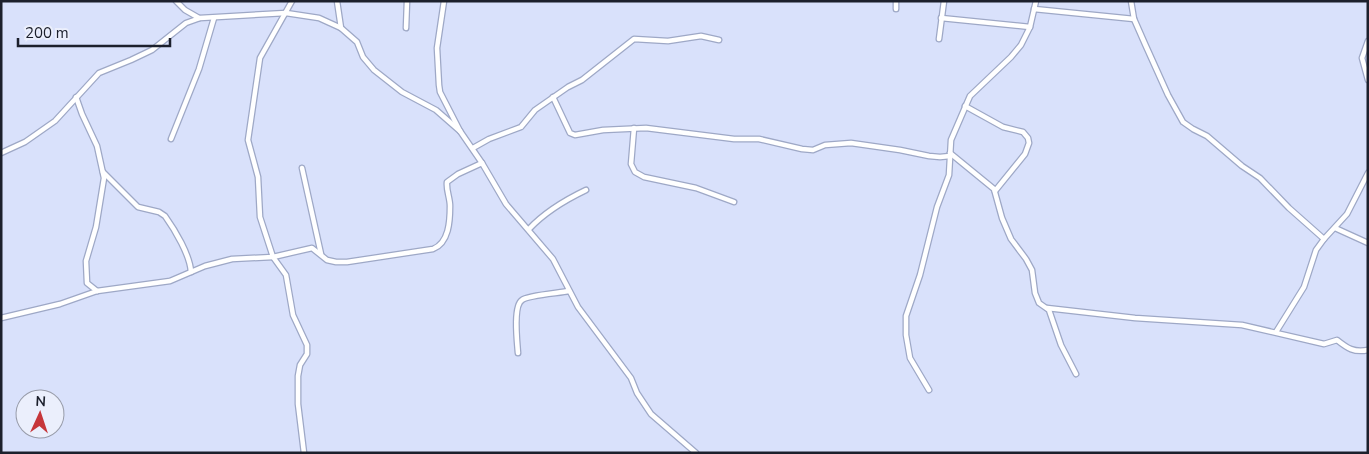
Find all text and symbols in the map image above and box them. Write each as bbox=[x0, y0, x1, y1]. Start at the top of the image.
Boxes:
scale bar bbox=[18, 15, 170, 47]
text: 200 m bbox=[25, 23, 69, 43]
north arrow bbox=[15, 389, 65, 439]
text: N bbox=[35, 392, 46, 411]

